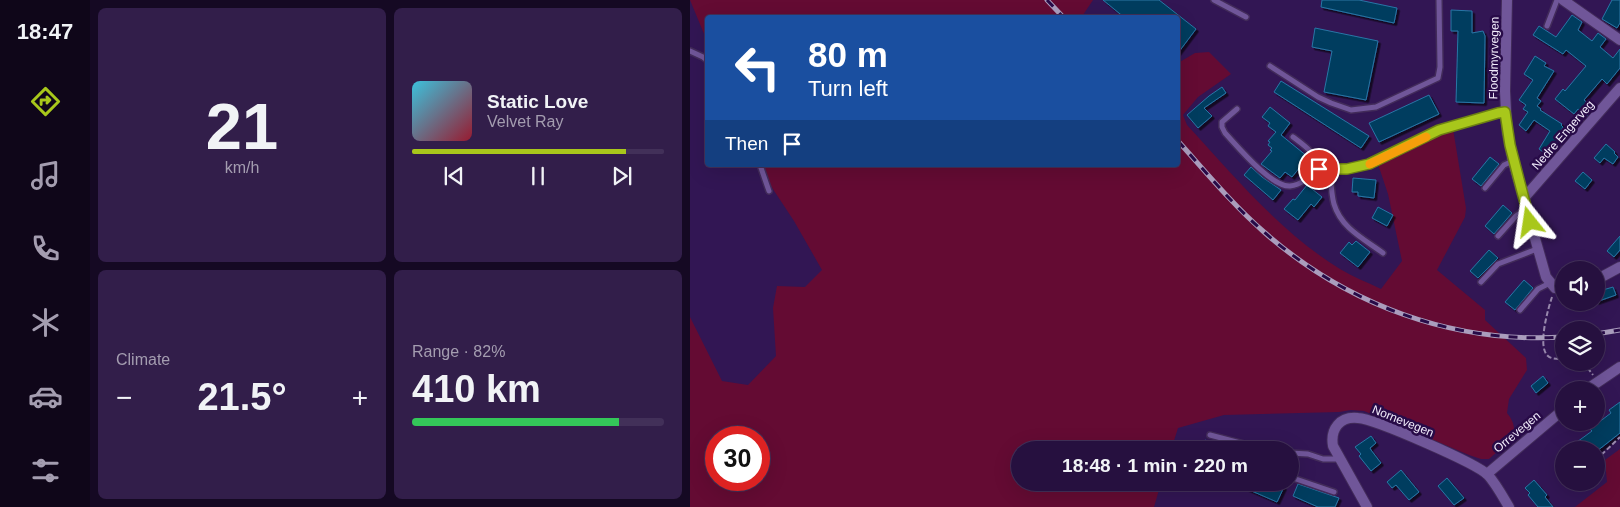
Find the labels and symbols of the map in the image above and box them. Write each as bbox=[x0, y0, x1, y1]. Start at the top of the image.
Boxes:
street label: Floodmyrvegen bbox=[1486, 17, 1502, 99]
street label: Nedre Engerveg bbox=[1529, 97, 1597, 173]
pin bbox=[1298, 148, 1340, 190]
position arrow bbox=[1503, 195, 1555, 247]
street label: Nornevegen bbox=[1370, 402, 1436, 440]
street label: Orrevegen bbox=[1491, 408, 1543, 456]
speed limit sign: 30 bbox=[705, 426, 770, 491]

